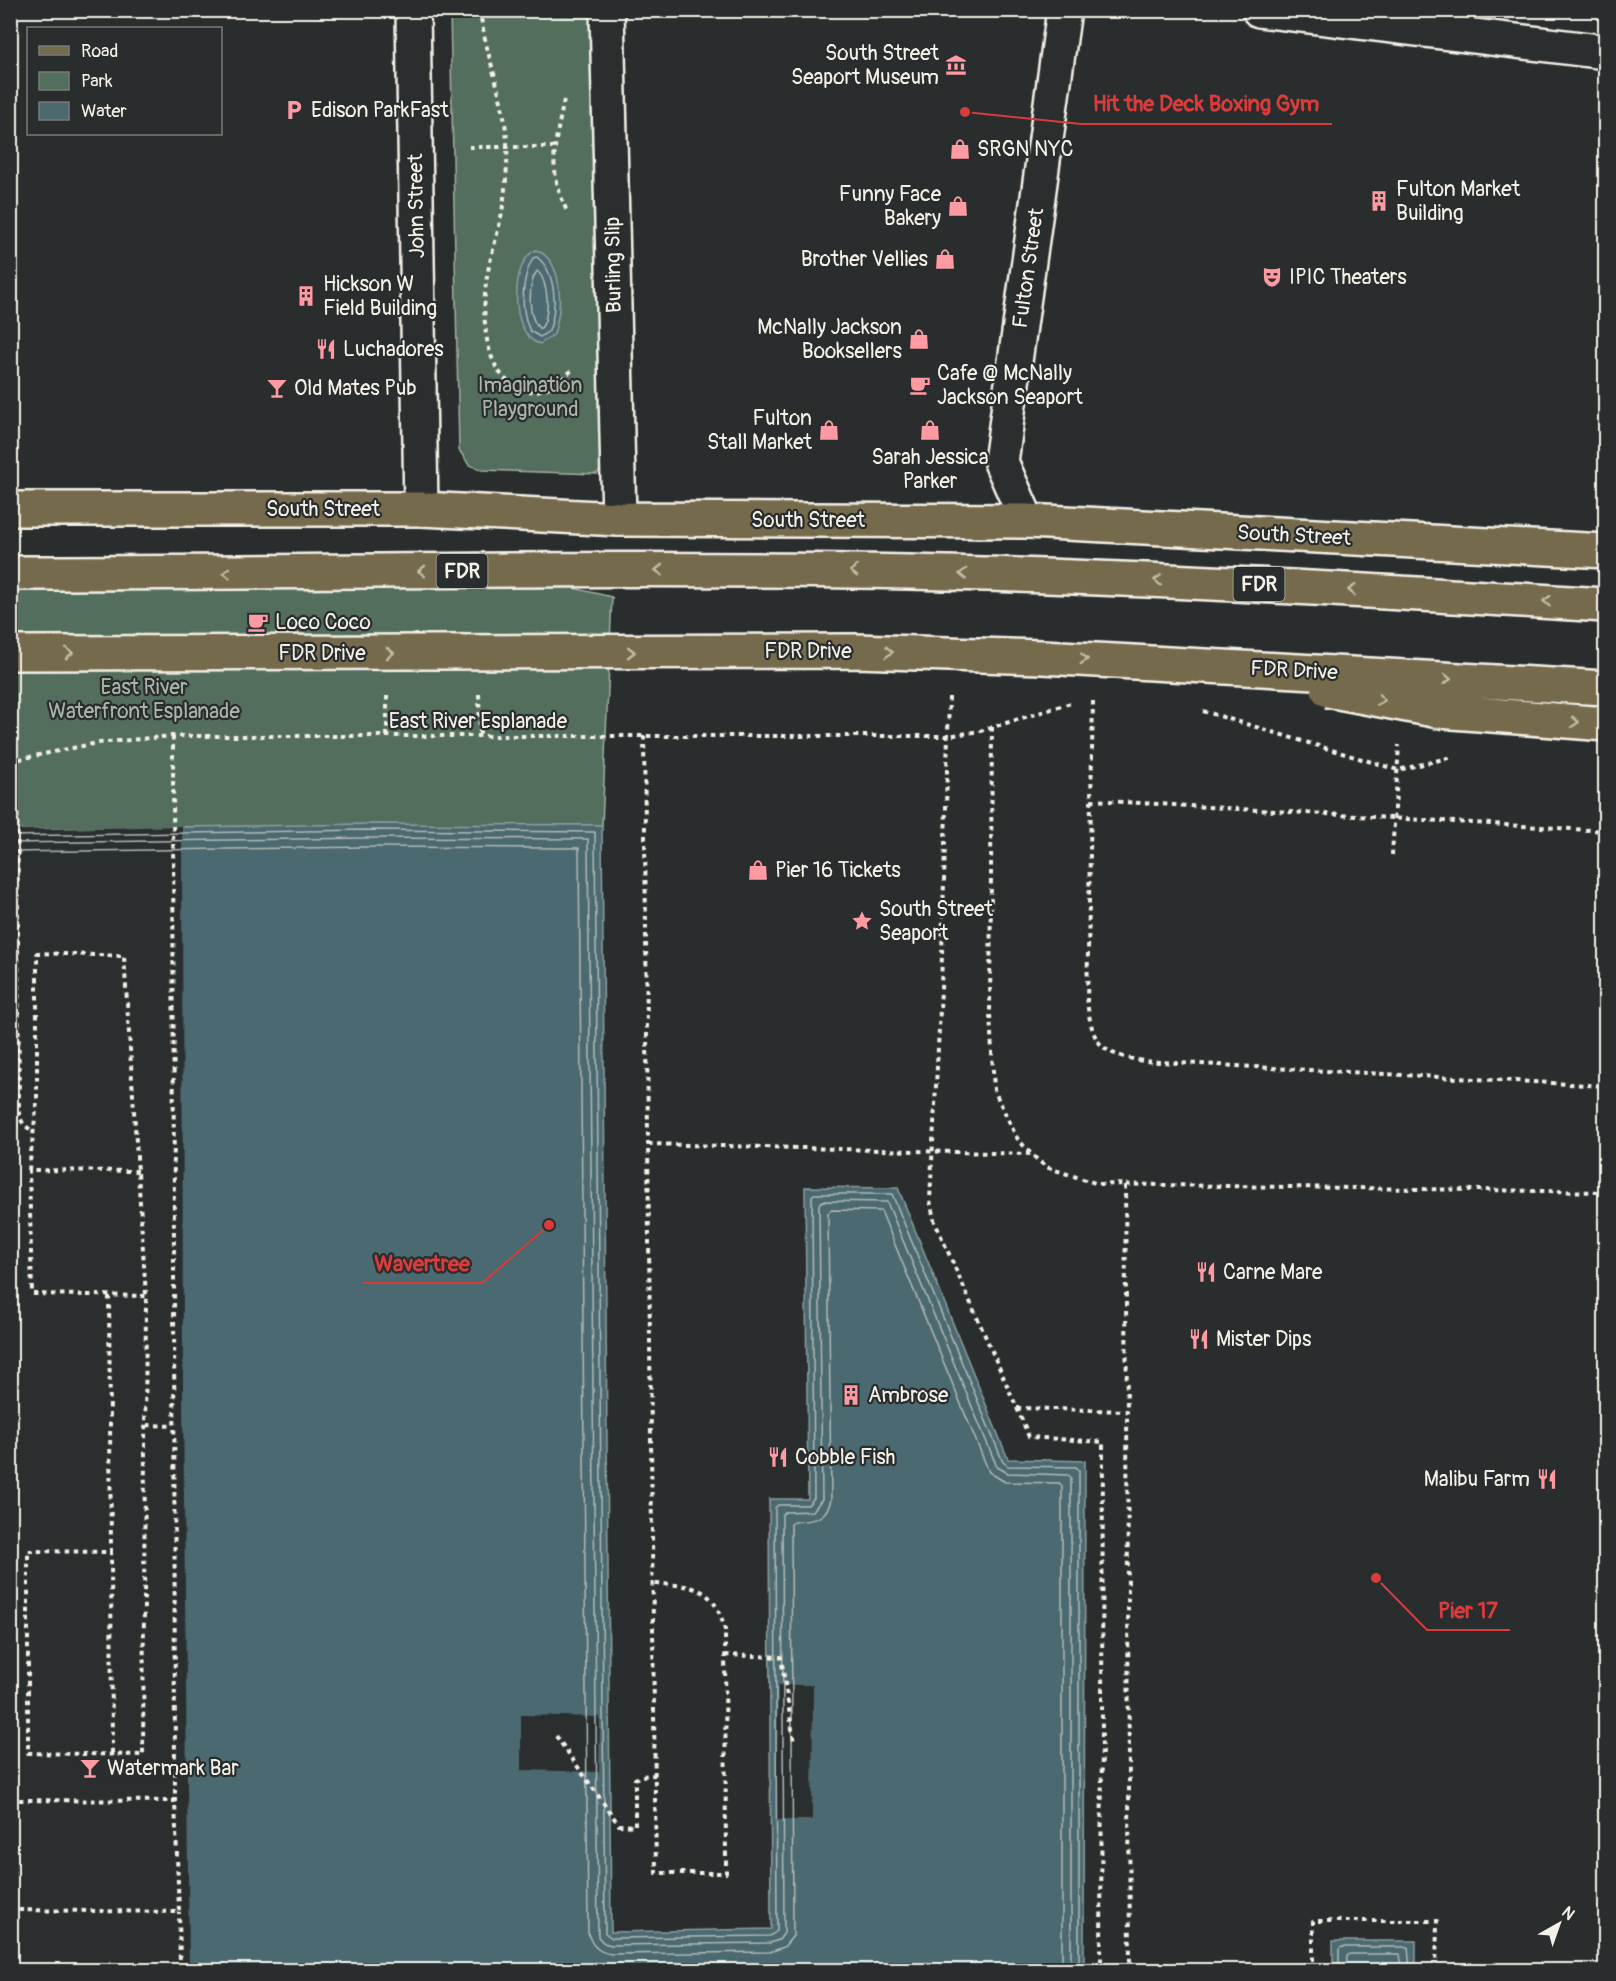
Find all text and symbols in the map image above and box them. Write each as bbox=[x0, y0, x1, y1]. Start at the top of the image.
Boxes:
legend bbox=[27, 27, 222, 135]
text: Road bbox=[81, 40, 118, 63]
place label: South Street Seaport Museum bbox=[791, 40, 940, 91]
museum icon: South Street Seaport Museum bbox=[944, 53, 968, 77]
text: Park bbox=[81, 70, 113, 93]
callout: Hit the Deck Boxing Gym bbox=[1081, 84, 1332, 124]
text: Hit the Deck Boxing Gym bbox=[1093, 90, 1319, 118]
place label: Edison ParkFast bbox=[311, 97, 449, 124]
parking icon: Edison ParkFast bbox=[282, 98, 306, 122]
text: Water bbox=[81, 100, 127, 123]
place label: SRGN NYC bbox=[977, 136, 1073, 163]
shop icon: SRGN NYC bbox=[948, 137, 972, 161]
street label: John Street bbox=[402, 153, 431, 259]
place label: Fulton Market Building bbox=[1396, 176, 1521, 227]
place label: Funny Face Bakery bbox=[839, 181, 942, 232]
building icon: Fulton Market Building bbox=[1367, 189, 1391, 213]
shop icon: Funny Face Bakery bbox=[946, 194, 970, 218]
street label: Fulton Street bbox=[1007, 206, 1050, 330]
street label: Burling Slip bbox=[599, 216, 628, 313]
place label: Brother Vellies bbox=[801, 246, 929, 273]
shop icon: Brother Vellies bbox=[933, 247, 957, 271]
place label: IPIC Theaters bbox=[1289, 264, 1407, 291]
theatre icon: IPIC Theaters bbox=[1260, 265, 1284, 289]
place label: Hickson W Field Building bbox=[323, 271, 437, 322]
building icon: Hickson W Field Building bbox=[294, 284, 318, 308]
place label: McNally Jackson Booksellers bbox=[757, 314, 903, 365]
shop icon: McNally Jackson Booksellers bbox=[907, 327, 931, 351]
place label: Luchadores bbox=[343, 336, 444, 363]
restaurant icon: Luchadores bbox=[314, 337, 338, 361]
place label: Cafe @ McNally Jackson Seaport bbox=[937, 360, 1083, 411]
park label: Imagination Playground bbox=[478, 372, 582, 423]
cafe icon: Cafe @ McNally Jackson Seaport bbox=[908, 373, 932, 397]
place label: Old Mates Pub bbox=[294, 375, 417, 402]
bar icon: Old Mates Pub bbox=[265, 376, 289, 400]
place label: Fulton Stall Market bbox=[707, 405, 813, 456]
shop icon: Fulton Stall Market bbox=[817, 418, 841, 442]
shop icon: Sarah Jessica Parker bbox=[918, 418, 942, 442]
place label: Sarah Jessica Parker bbox=[871, 444, 989, 495]
street label: South Street bbox=[266, 496, 380, 523]
street label: South Street bbox=[751, 507, 865, 534]
street label: South Street bbox=[1236, 519, 1352, 552]
road number: FDR bbox=[436, 554, 488, 588]
one-way arrow bbox=[655, 564, 664, 576]
one-way arrow bbox=[418, 565, 427, 577]
one-way arrow bbox=[850, 565, 859, 577]
one-way arrow bbox=[223, 567, 232, 579]
one-way arrow bbox=[958, 567, 967, 580]
road number: FDR bbox=[1234, 567, 1284, 601]
one-way arrow bbox=[1153, 574, 1162, 586]
one-way arrow bbox=[1348, 583, 1357, 596]
one-way arrow bbox=[1543, 595, 1552, 608]
place label: Loco Coco bbox=[275, 609, 371, 636]
cafe icon: Loco Coco bbox=[246, 610, 270, 634]
street label: FDR Drive bbox=[764, 638, 852, 665]
street label: FDR Drive bbox=[278, 640, 366, 667]
one-way arrow bbox=[627, 646, 636, 658]
one-way arrow bbox=[884, 646, 893, 658]
one-way arrow bbox=[64, 647, 73, 659]
one-way arrow bbox=[385, 647, 394, 659]
one-way arrow bbox=[1079, 652, 1088, 665]
street label: FDR Drive bbox=[1250, 655, 1339, 686]
one-way arrow bbox=[1443, 672, 1452, 685]
park label: East River Waterfront Esplanade bbox=[48, 674, 240, 725]
one-way arrow bbox=[1376, 693, 1386, 706]
street label: East River Esplanade bbox=[389, 708, 568, 735]
one-way arrow bbox=[1570, 715, 1579, 728]
place label: Pier 16 Tickets bbox=[775, 857, 901, 884]
shop icon: Pier 16 Tickets bbox=[746, 858, 770, 882]
place label: South Street Seaport bbox=[879, 896, 993, 947]
place icon: South Street Seaport bbox=[850, 909, 874, 933]
callout: Wavertree bbox=[363, 1243, 482, 1283]
text: Wavertree bbox=[374, 1250, 471, 1278]
place label: Carne Mare bbox=[1223, 1259, 1323, 1286]
restaurant icon: Carne Mare bbox=[1194, 1260, 1218, 1284]
place label: Mister Dips bbox=[1216, 1326, 1312, 1353]
restaurant icon: Mister Dips bbox=[1187, 1327, 1211, 1351]
place label: Ambrose bbox=[868, 1382, 949, 1409]
building icon: Ambrose bbox=[839, 1383, 863, 1407]
place label: Cobble Fish bbox=[795, 1444, 895, 1471]
restaurant icon: Cobble Fish bbox=[766, 1445, 790, 1469]
place label: Malibu Farm bbox=[1424, 1466, 1530, 1493]
restaurant icon: Malibu Farm bbox=[1535, 1467, 1559, 1491]
callout: Pier 17 bbox=[1427, 1590, 1510, 1630]
text: Pier 17 bbox=[1438, 1597, 1498, 1625]
place label: Watermark Bar bbox=[107, 1755, 239, 1782]
bar icon: Watermark Bar bbox=[78, 1756, 102, 1780]
north arrow bbox=[1529, 1894, 1589, 1954]
text: N bbox=[1557, 1902, 1579, 1925]

